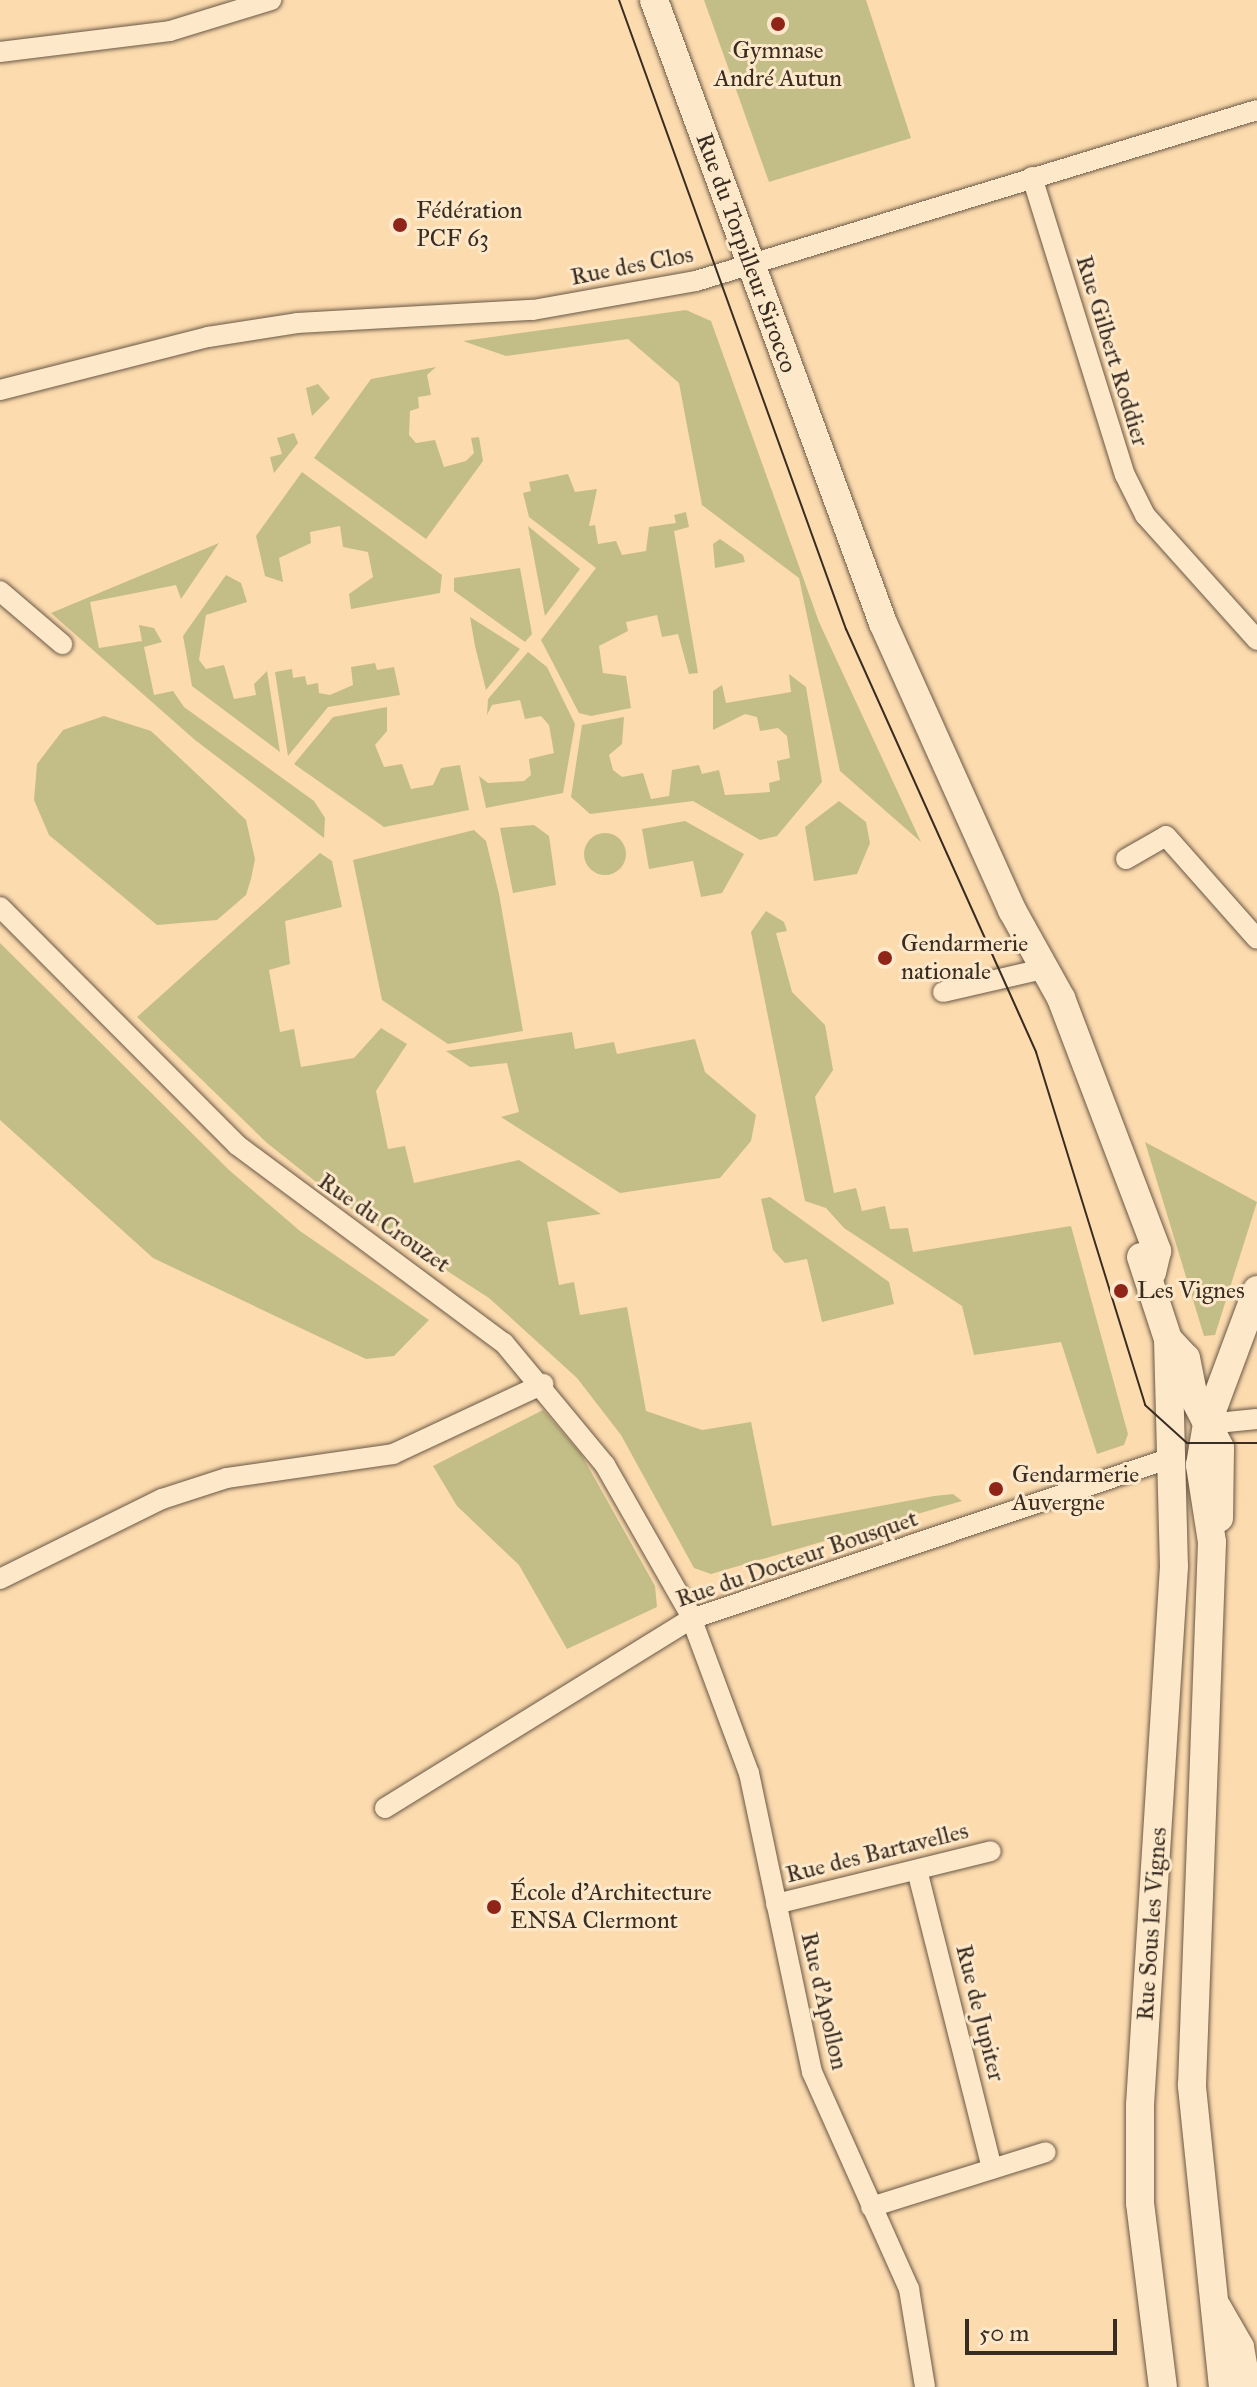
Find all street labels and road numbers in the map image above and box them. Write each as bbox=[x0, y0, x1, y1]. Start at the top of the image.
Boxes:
street label: Rue du Torpilleur Sirocco bbox=[689, 129, 803, 377]
street label: Rue des Clos bbox=[568, 240, 696, 292]
street label: Rue Gilbert Roddier bbox=[1069, 252, 1155, 450]
street label: Rue du Crouzet bbox=[312, 1167, 456, 1279]
street label: Rue du Docteur Bousquet bbox=[672, 1504, 922, 1614]
street label: Rue des Bartavelles bbox=[783, 1816, 971, 1890]
street label: Rue Sous les Vignes bbox=[1131, 1826, 1173, 2022]
street label: Rue d'Apollon bbox=[794, 1929, 854, 2073]
street label: Rue de Jupiter bbox=[949, 1942, 1011, 2084]

